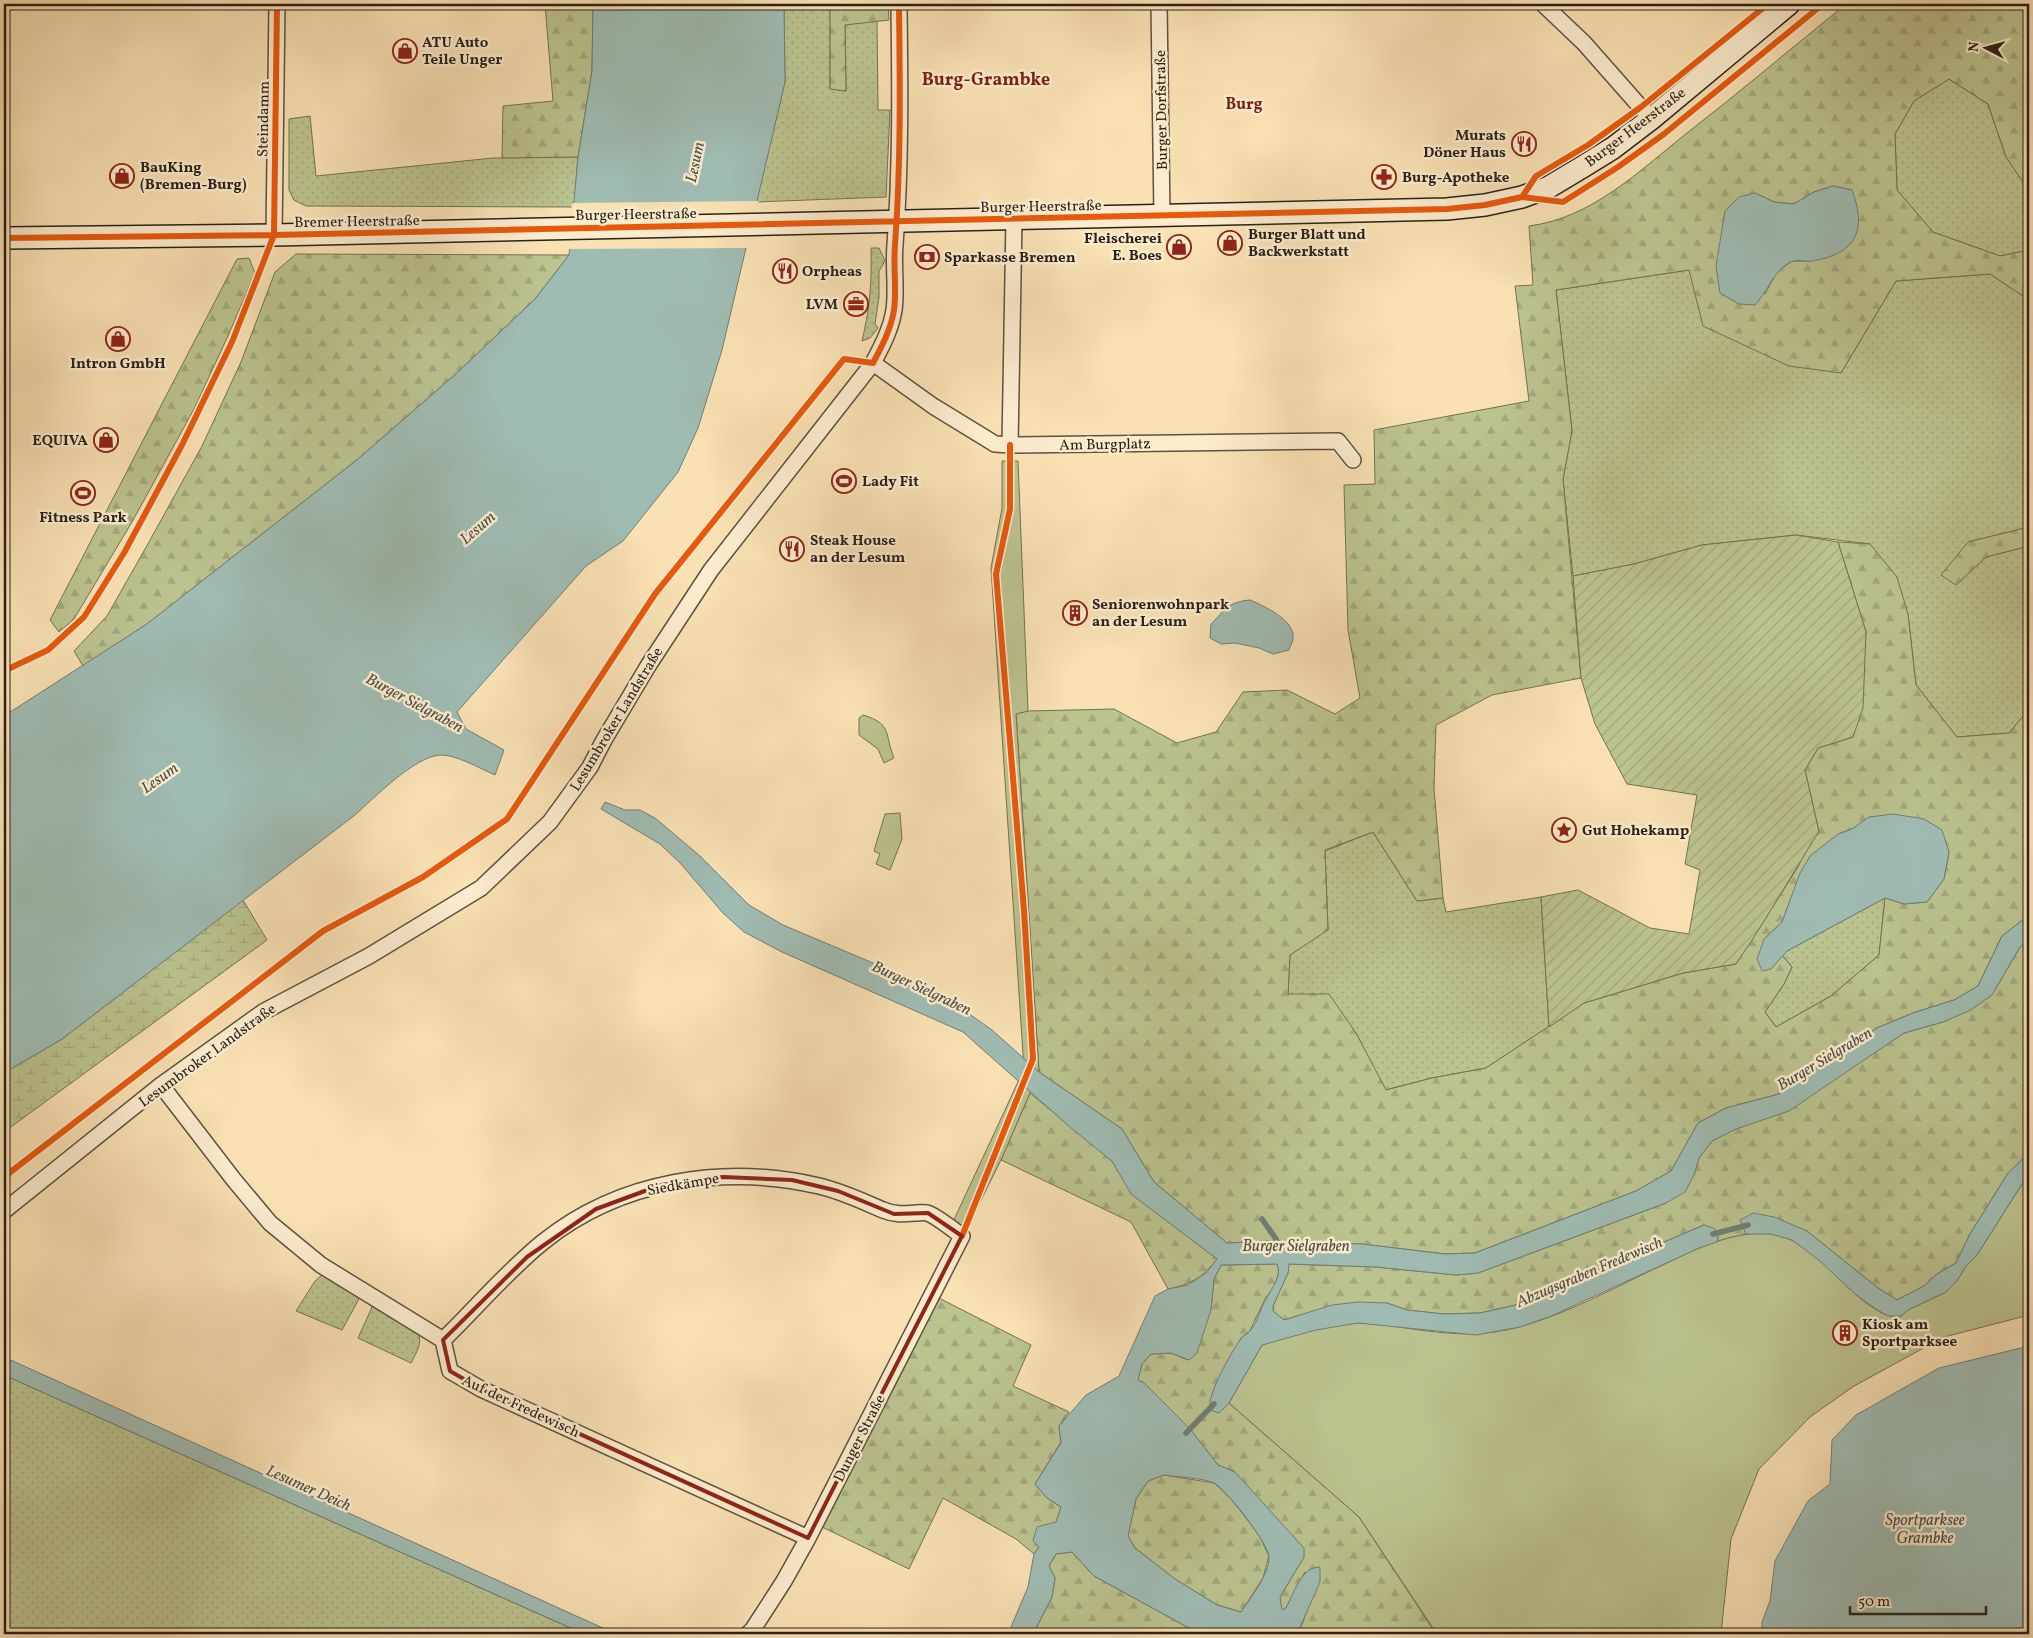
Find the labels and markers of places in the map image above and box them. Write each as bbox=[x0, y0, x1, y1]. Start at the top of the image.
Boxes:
place label: ATU Auto Teile Unger bbox=[422, 33, 502, 71]
shop icon: ATU Auto Teile Unger bbox=[392, 38, 418, 64]
place label: Murats Döner Haus bbox=[1423, 126, 1506, 164]
restaurant icon: Murats Döner Haus bbox=[1511, 131, 1537, 157]
place label: BauKing (Bremen-Burg) bbox=[140, 158, 247, 196]
shop icon: BauKing (Bremen-Burg) bbox=[109, 163, 135, 189]
pharmacy icon: Burg-Apotheke bbox=[1371, 164, 1397, 190]
place label: Burg-Apotheke bbox=[1402, 168, 1510, 189]
place label: Burger Blatt und Backwerkstatt bbox=[1248, 225, 1366, 263]
place label: Fleischerei E. Boes bbox=[1084, 229, 1162, 267]
shop icon: Burger Blatt und Backwerkstatt bbox=[1217, 230, 1243, 256]
shop icon: Fleischerei E. Boes bbox=[1166, 234, 1192, 260]
bank icon: Sparkasse Bremen bbox=[914, 244, 940, 270]
place label: Sparkasse Bremen bbox=[944, 248, 1076, 269]
restaurant icon: Orpheas bbox=[772, 258, 798, 284]
place label: Orpheas bbox=[802, 262, 862, 283]
office icon: LVM bbox=[843, 291, 869, 317]
place label: LVM bbox=[806, 295, 839, 316]
shop icon: Intron GmbH bbox=[105, 326, 131, 352]
place label: Intron GmbH bbox=[70, 354, 166, 375]
shop icon: EQUIVA bbox=[93, 427, 119, 453]
place label: EQUIVA bbox=[32, 431, 88, 452]
sports icon: Lady Fit bbox=[831, 468, 857, 494]
place label: Lady Fit bbox=[862, 472, 919, 493]
sports icon: Fitness Park bbox=[70, 480, 96, 506]
place label: Fitness Park bbox=[39, 508, 127, 529]
place label: Steak House an der Lesum bbox=[810, 531, 906, 569]
restaurant icon: Steak House an der Lesum bbox=[779, 536, 805, 562]
place label: Seniorenwohnpark an der Lesum bbox=[1092, 595, 1229, 633]
building icon: Seniorenwohnpark an der Lesum bbox=[1062, 600, 1088, 626]
place icon: Gut Hohekamp bbox=[1551, 817, 1577, 843]
place label: Gut Hohekamp bbox=[1582, 821, 1689, 842]
place label: Kiosk am Sportparksee bbox=[1862, 1315, 1958, 1353]
building icon: Kiosk am Sportparksee bbox=[1832, 1320, 1858, 1346]

